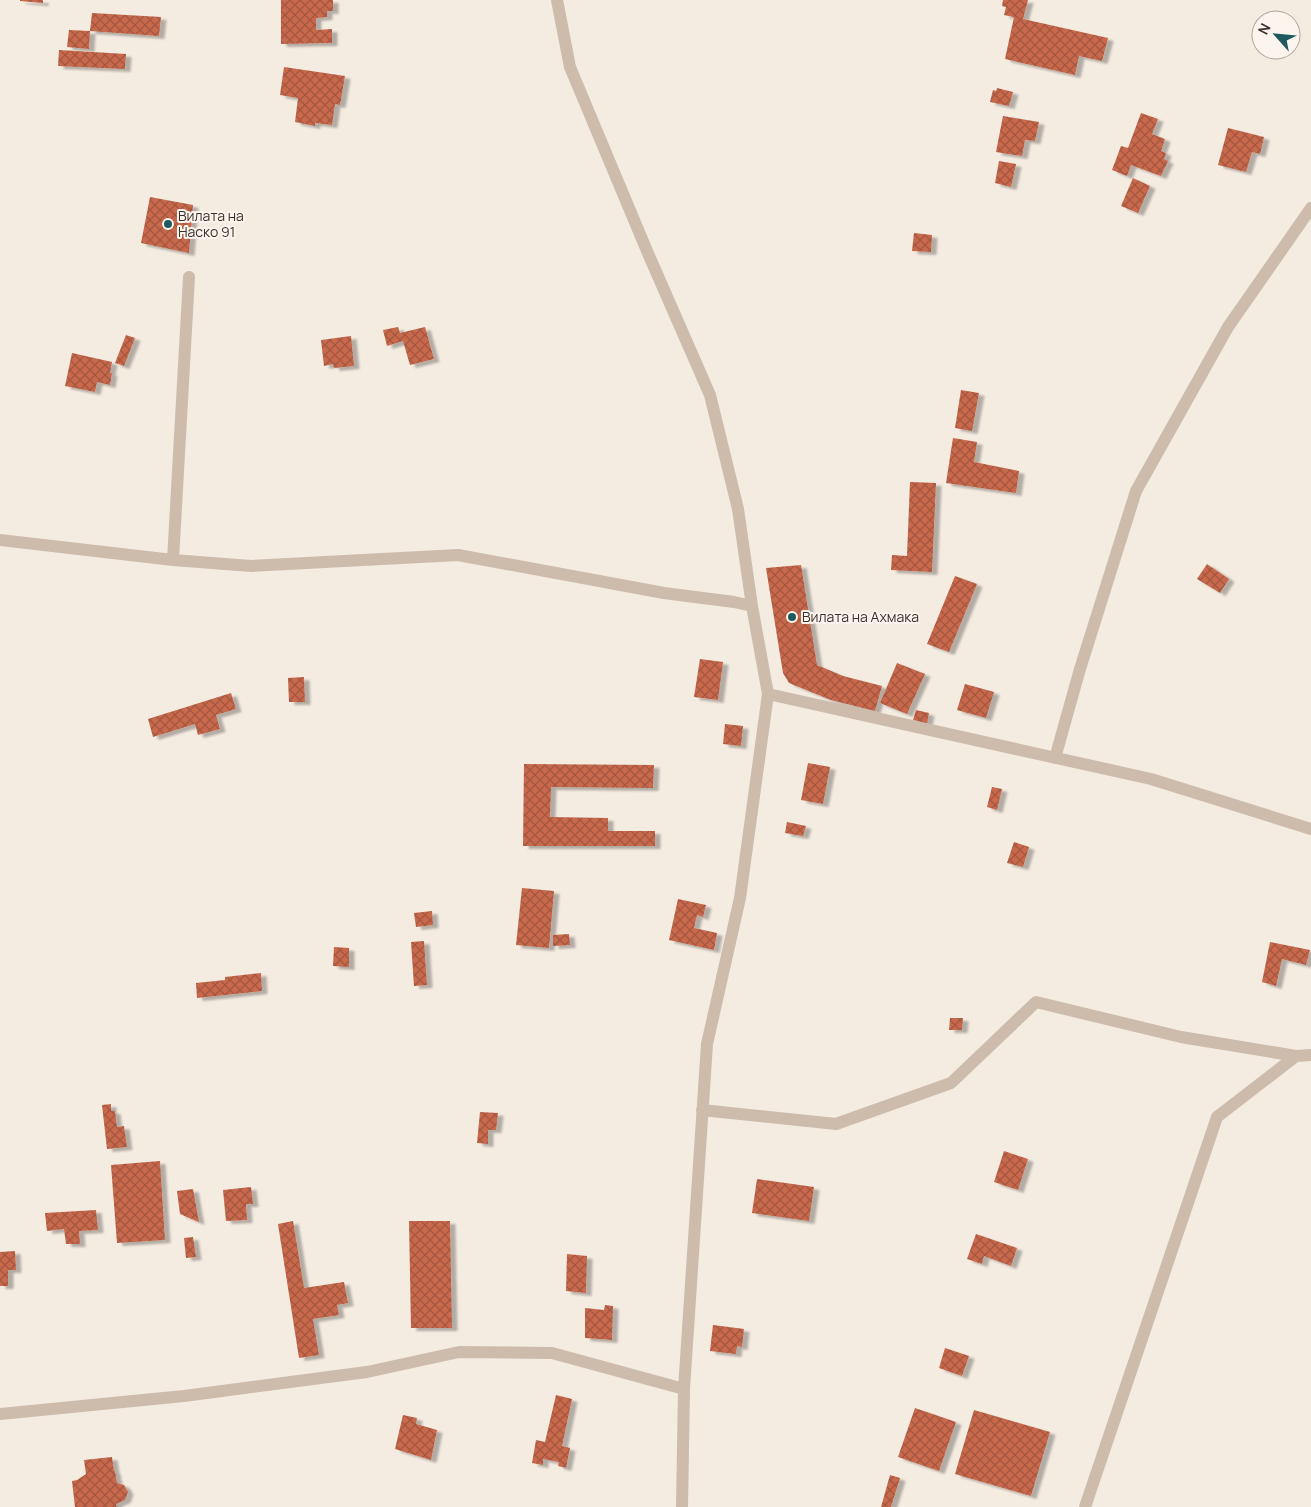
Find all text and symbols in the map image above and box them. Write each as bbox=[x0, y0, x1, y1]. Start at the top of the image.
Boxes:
north arrow bbox=[1251, 10, 1301, 60]
text: N bbox=[1253, 20, 1275, 38]
place label: Вилата на Наско 91 bbox=[178, 206, 244, 241]
marker: Вилата на Наско 91 bbox=[162, 218, 174, 230]
place label: Вилата на Ахмака bbox=[802, 607, 919, 626]
marker: Вилата на Ахмака bbox=[786, 611, 798, 623]

